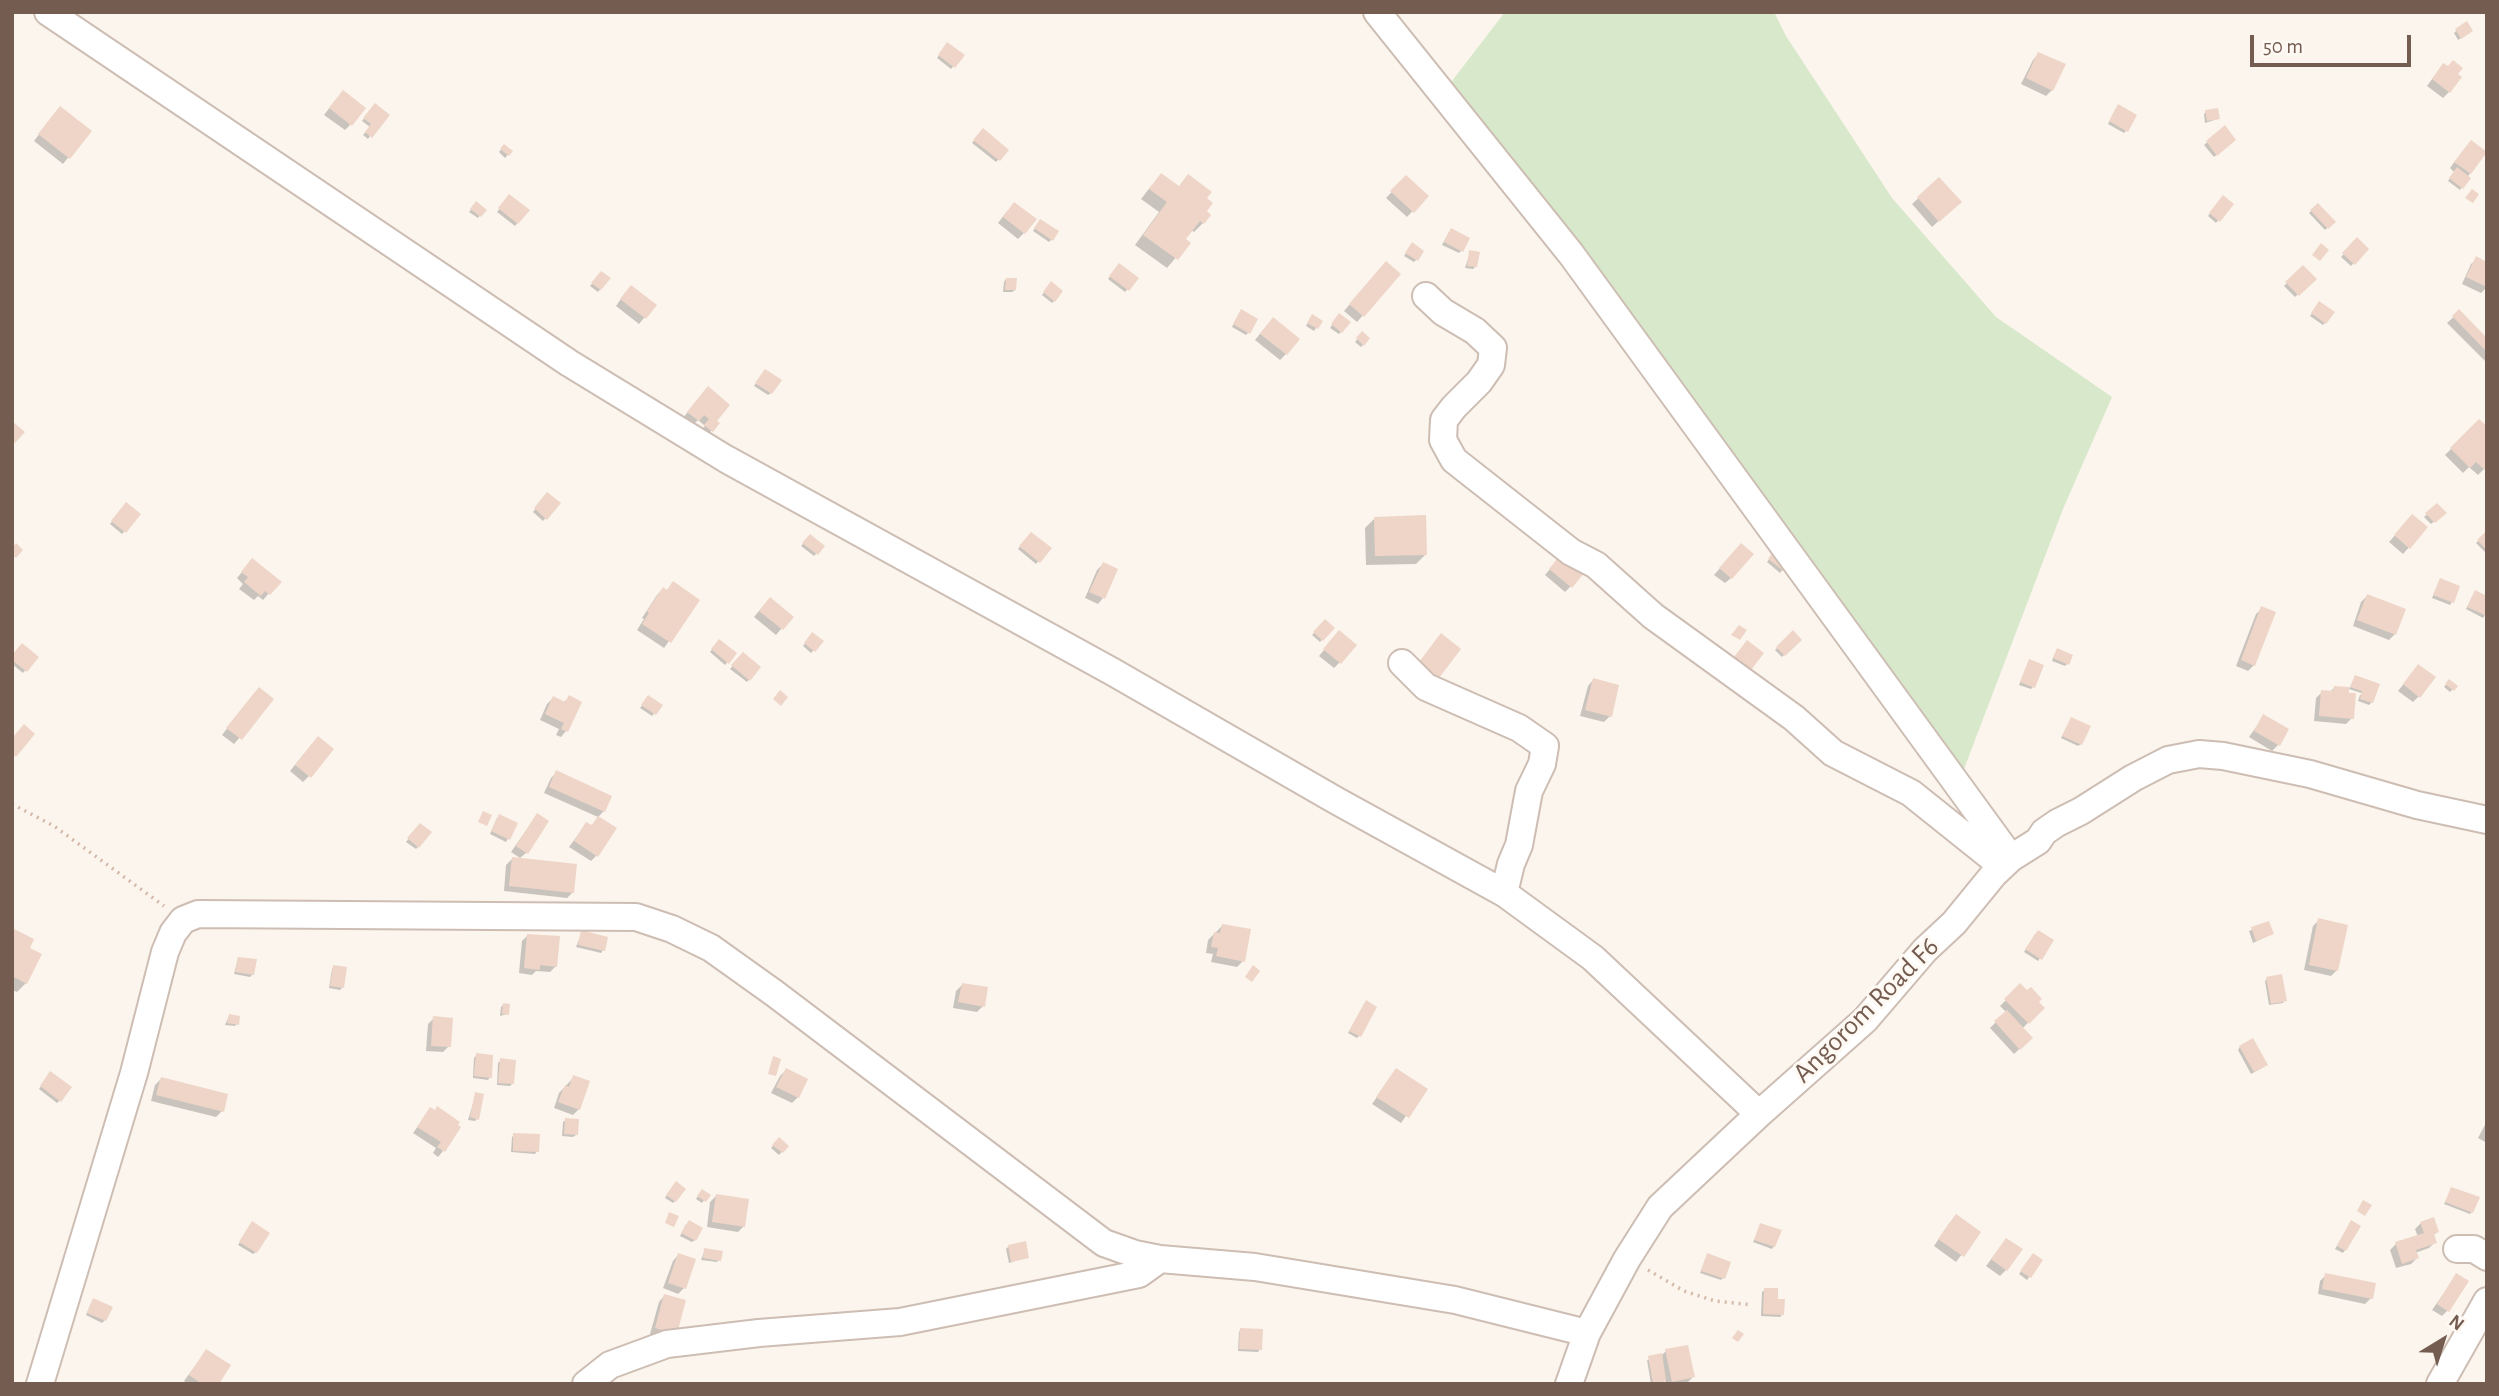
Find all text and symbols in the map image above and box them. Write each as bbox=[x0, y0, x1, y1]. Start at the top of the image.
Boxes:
scale bar bbox=[2254, 21, 2415, 65]
text: 50 m bbox=[2263, 36, 2303, 57]
street label: Angorom Road F6 bbox=[1786, 930, 1946, 1090]
north arrow bbox=[2408, 1305, 2478, 1375]
text: N bbox=[2445, 1312, 2467, 1335]

